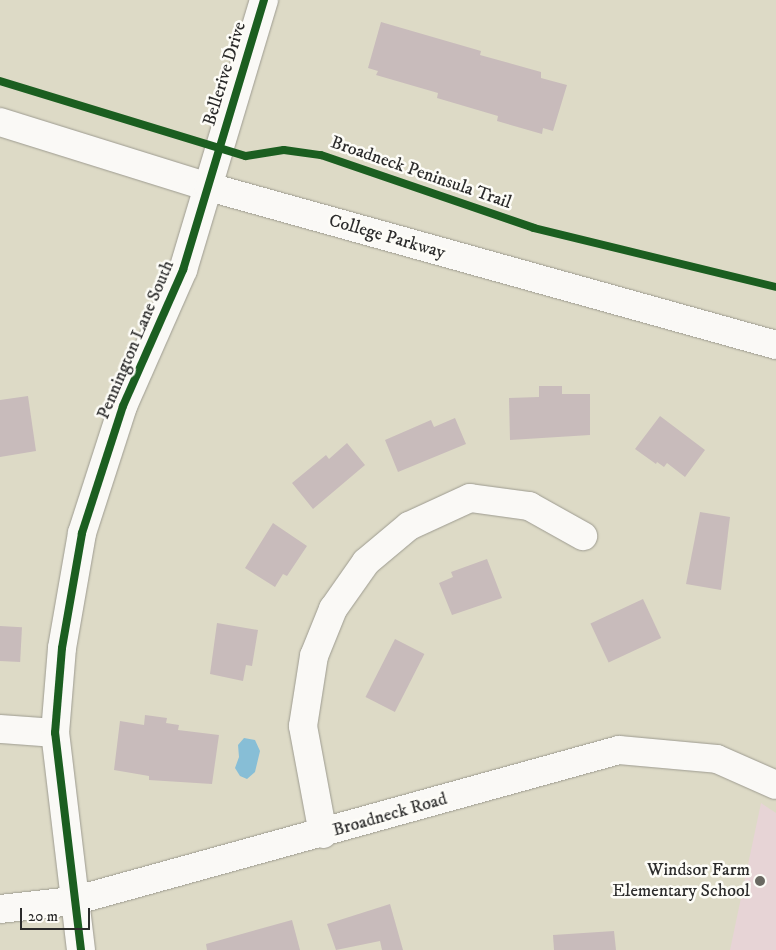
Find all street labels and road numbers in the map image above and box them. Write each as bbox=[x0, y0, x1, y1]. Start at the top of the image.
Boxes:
street label: Bellerive Drive bbox=[199, 19, 251, 129]
street label: Broadneck Peninsula Trail bbox=[328, 132, 514, 214]
street label: College Parkway bbox=[326, 210, 448, 264]
street label: Pennington Lane South bbox=[93, 257, 179, 423]
street label: Broadneck Road bbox=[330, 788, 450, 842]

